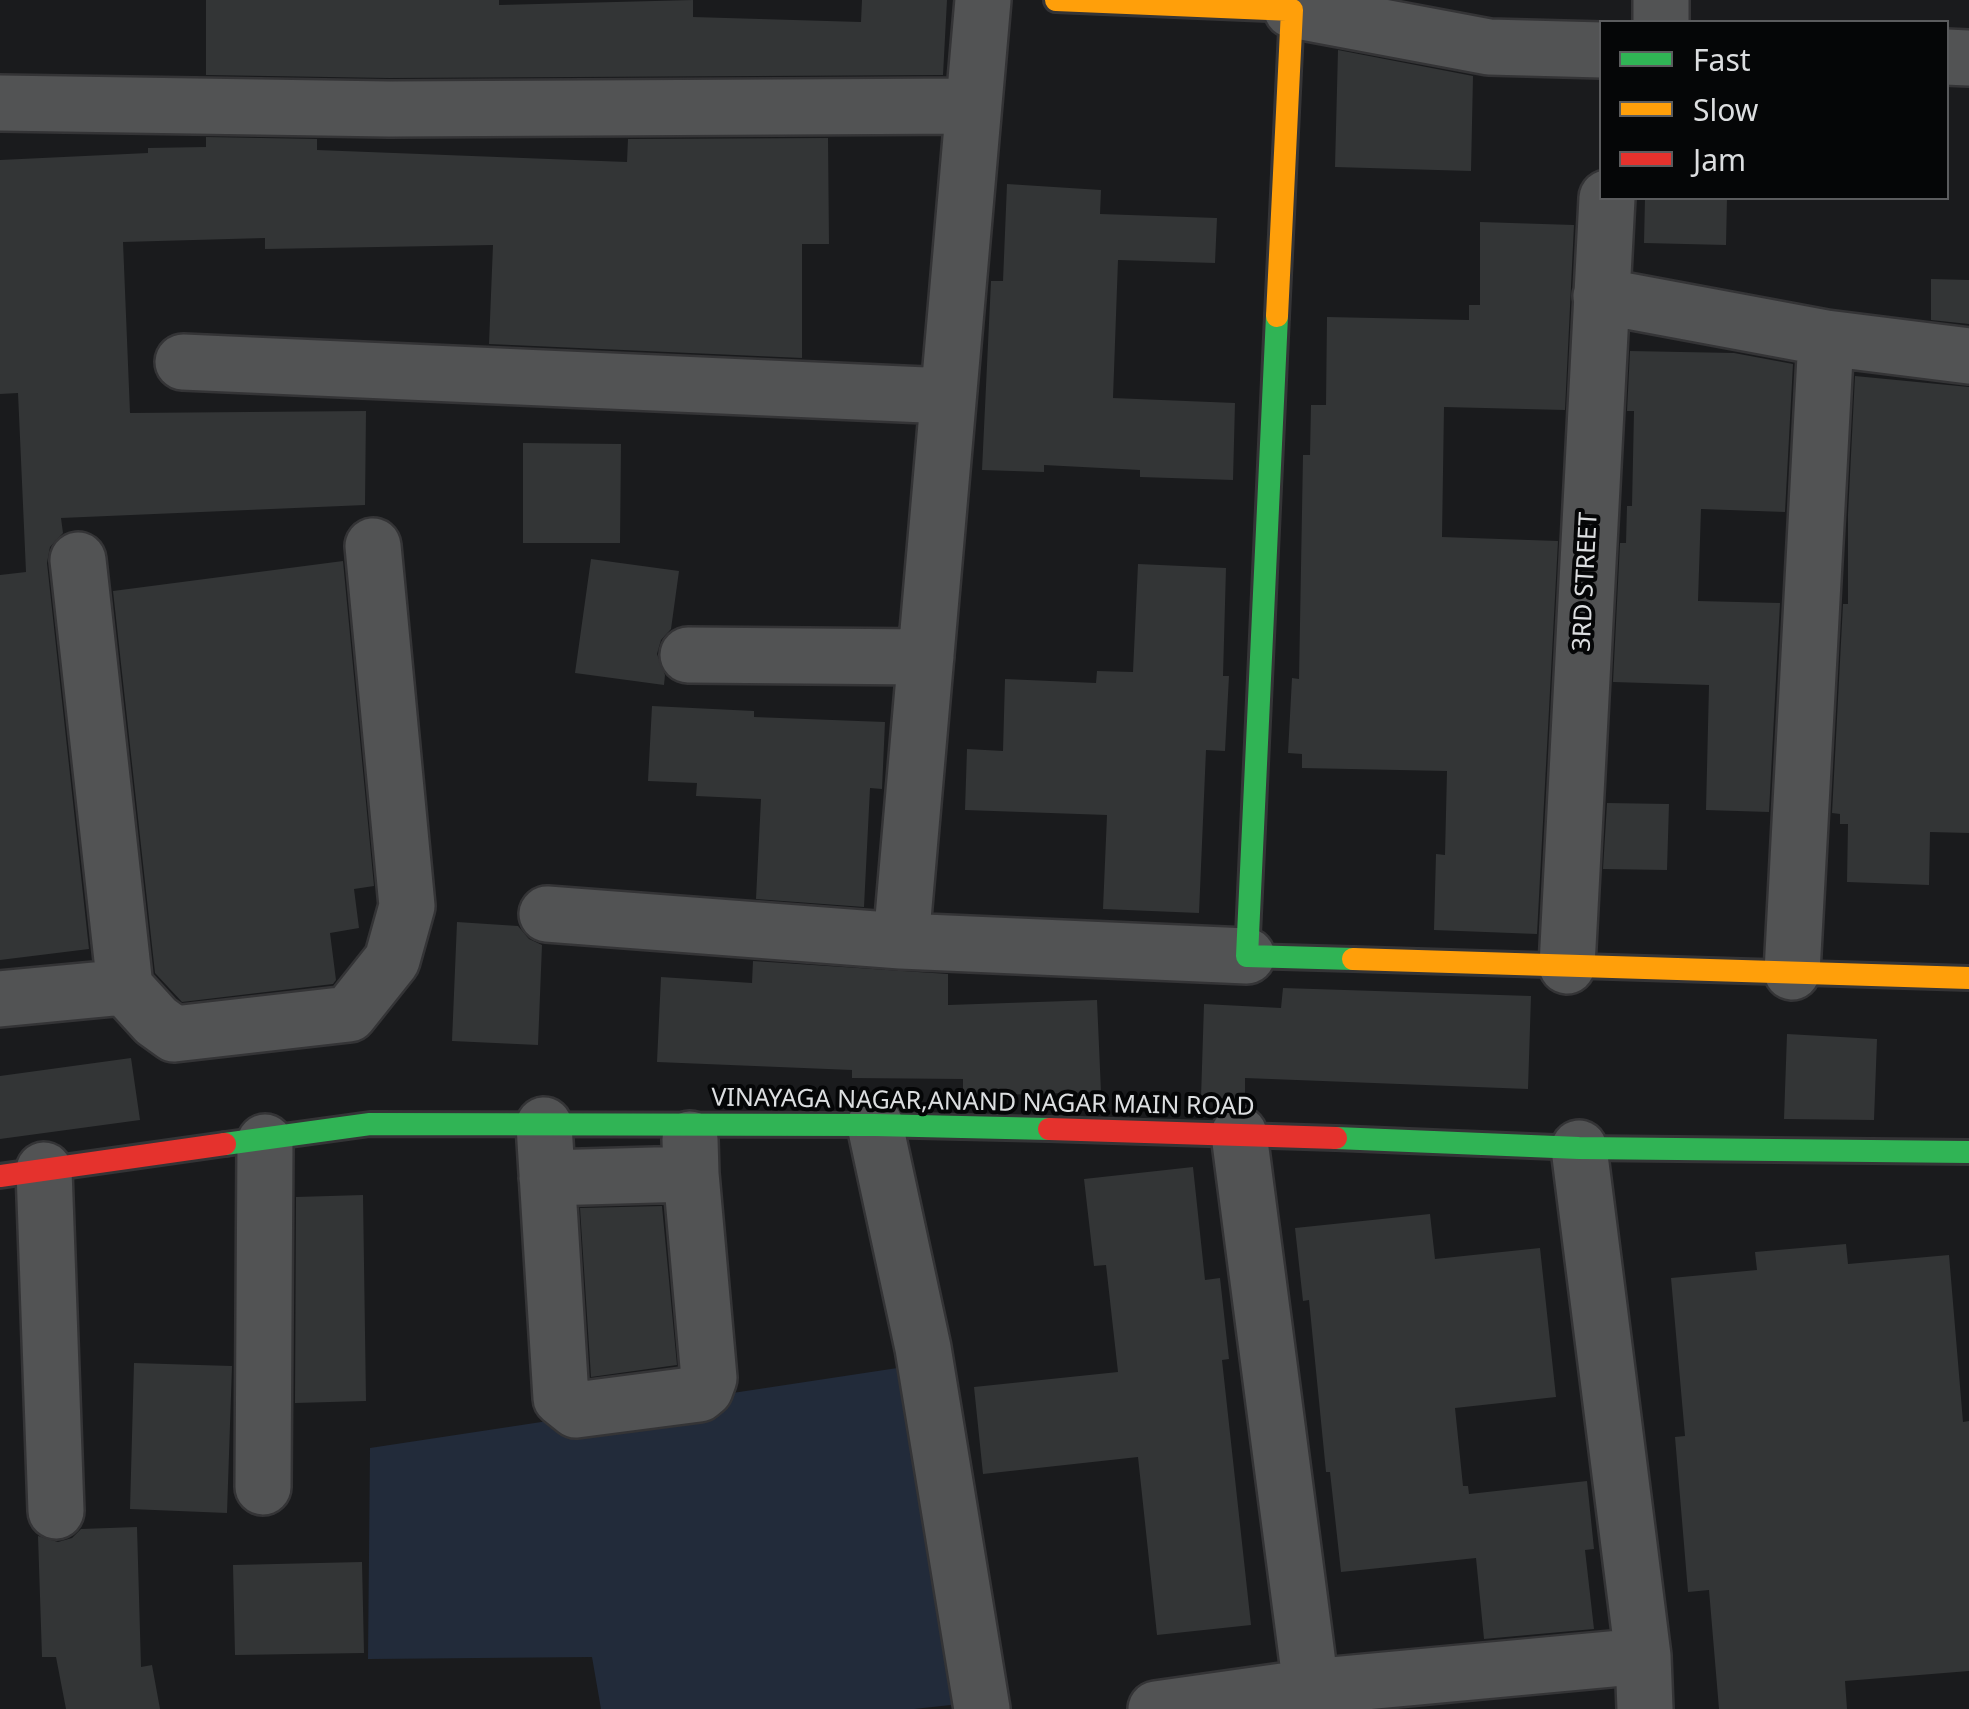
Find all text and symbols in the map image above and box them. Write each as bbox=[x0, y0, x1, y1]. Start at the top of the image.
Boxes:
legend bbox=[1599, 20, 1949, 200]
text: Fast bbox=[1693, 39, 1751, 80]
text: Slow bbox=[1693, 89, 1758, 130]
text: Jam bbox=[1693, 139, 1746, 180]
street label: 3RD STREET bbox=[1567, 512, 1605, 652]
street label: VINAYAGA NAGAR,ANAND NAGAR MAIN ROAD bbox=[711, 1083, 1255, 1123]

